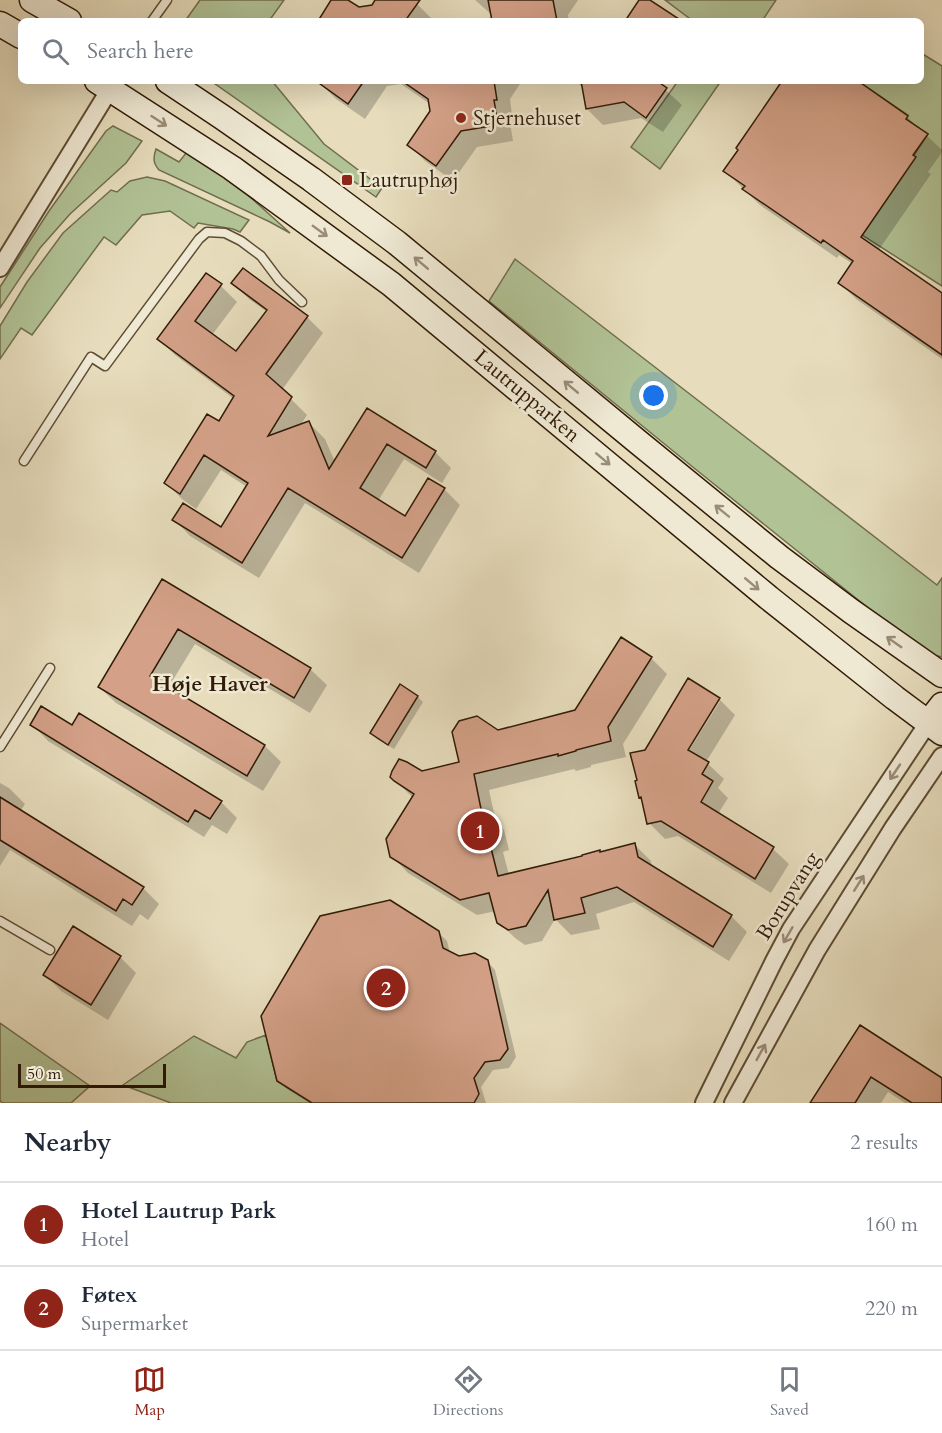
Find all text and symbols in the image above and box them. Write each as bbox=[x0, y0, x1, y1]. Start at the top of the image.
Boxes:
search box bbox=[18, 18, 924, 84]
icon: search bbox=[39, 35, 72, 68]
text: Search here bbox=[87, 36, 194, 66]
place label: Stjernehuset bbox=[473, 104, 581, 133]
marker: Stjernehuset bbox=[454, 111, 468, 125]
one-way arrow bbox=[151, 114, 168, 127]
place label: Lautruphøj bbox=[359, 166, 459, 195]
marker: Lautruphøj bbox=[340, 173, 354, 187]
one-way arrow bbox=[312, 225, 328, 237]
one-way arrow bbox=[414, 256, 429, 270]
street label: Lautrupparken bbox=[468, 343, 587, 449]
one-way arrow bbox=[563, 381, 579, 394]
your location bbox=[639, 381, 668, 410]
one-way arrow bbox=[594, 452, 610, 465]
one-way arrow bbox=[714, 504, 730, 517]
one-way arrow bbox=[744, 577, 759, 591]
one-way arrow bbox=[886, 636, 902, 648]
district label: Høje Haver bbox=[152, 669, 268, 699]
one-way arrow bbox=[889, 763, 901, 780]
pin: 1 bbox=[460, 808, 500, 854]
street label: Borupvang bbox=[749, 846, 827, 946]
one-way arrow bbox=[853, 875, 865, 892]
one-way arrow bbox=[782, 926, 794, 943]
pin: 2 bbox=[366, 966, 406, 1010]
one-way arrow bbox=[756, 1043, 767, 1061]
scale bar bbox=[18, 1061, 166, 1088]
text: 50 m bbox=[27, 1063, 61, 1085]
text: Nearby bbox=[24, 1125, 112, 1160]
text: 2 results bbox=[850, 1129, 918, 1156]
text: Hotel Lautrup Park bbox=[81, 1196, 276, 1226]
text: 1 bbox=[38, 1211, 49, 1238]
text: 160 m bbox=[865, 1211, 918, 1238]
text: Hotel bbox=[81, 1226, 129, 1253]
text: Føtex bbox=[81, 1280, 138, 1310]
text: 2 bbox=[38, 1295, 49, 1322]
text: 220 m bbox=[865, 1295, 918, 1322]
text: Supermarket bbox=[81, 1310, 188, 1337]
tab: Map bbox=[133, 1363, 166, 1421]
tab: Directions bbox=[433, 1363, 503, 1421]
tab: Saved bbox=[770, 1363, 809, 1421]

